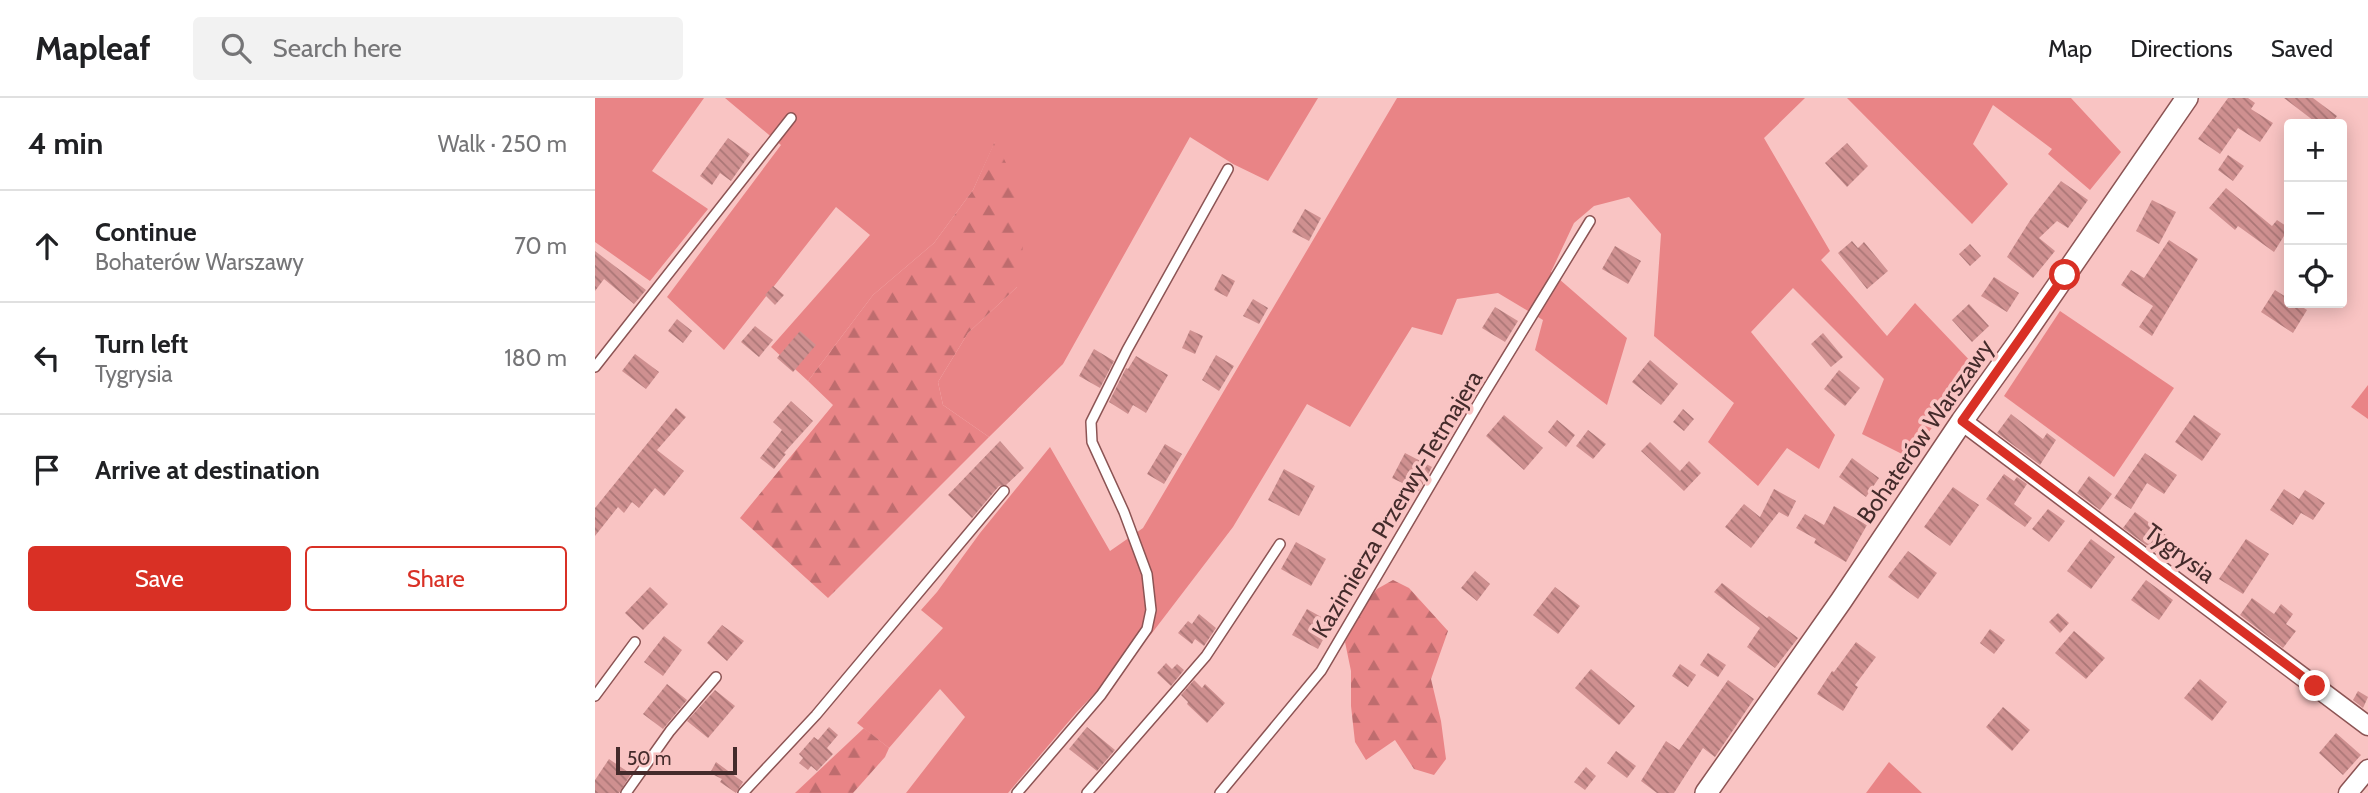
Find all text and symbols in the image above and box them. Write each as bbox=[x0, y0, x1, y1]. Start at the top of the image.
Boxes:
search box bbox=[193, 17, 683, 80]
text: Mapleaf bbox=[35, 28, 151, 68]
icon: search bbox=[217, 29, 255, 67]
text: Search here bbox=[273, 32, 402, 64]
text: Map bbox=[2048, 34, 2092, 63]
text: Directions bbox=[2130, 34, 2233, 63]
text: Saved bbox=[2271, 34, 2333, 63]
map controls bbox=[2284, 119, 2347, 308]
button: + bbox=[2284, 119, 2347, 182]
text: 4 min bbox=[28, 125, 103, 162]
text: Walk · 250 m bbox=[438, 130, 567, 158]
button: − bbox=[2284, 182, 2347, 245]
text: Continue bbox=[95, 216, 197, 248]
icon: ahead bbox=[28, 227, 66, 265]
text: 70 m bbox=[514, 232, 567, 260]
button: locate bbox=[2284, 245, 2347, 308]
text: Bohaterów Warszawy bbox=[95, 248, 304, 276]
route start bbox=[2049, 259, 2080, 290]
text: Turn left bbox=[95, 328, 188, 360]
street label: Bohaterów Warszawy bbox=[1851, 333, 1999, 529]
icon: left bbox=[28, 339, 66, 377]
text: 180 m bbox=[504, 344, 567, 372]
text: Tygrysia bbox=[95, 360, 172, 388]
street label: Kazimierza Przerwy-Tetmajera bbox=[1306, 365, 1489, 643]
icon: arrive bbox=[28, 451, 66, 489]
text: Arrive at destination bbox=[95, 454, 320, 486]
street label: Tygrysia bbox=[2139, 517, 2221, 589]
button: Save bbox=[28, 546, 291, 611]
button: Share bbox=[305, 546, 567, 611]
route end bbox=[2299, 670, 2330, 701]
scale bar bbox=[616, 744, 737, 776]
text: 50 m bbox=[627, 747, 671, 770]

